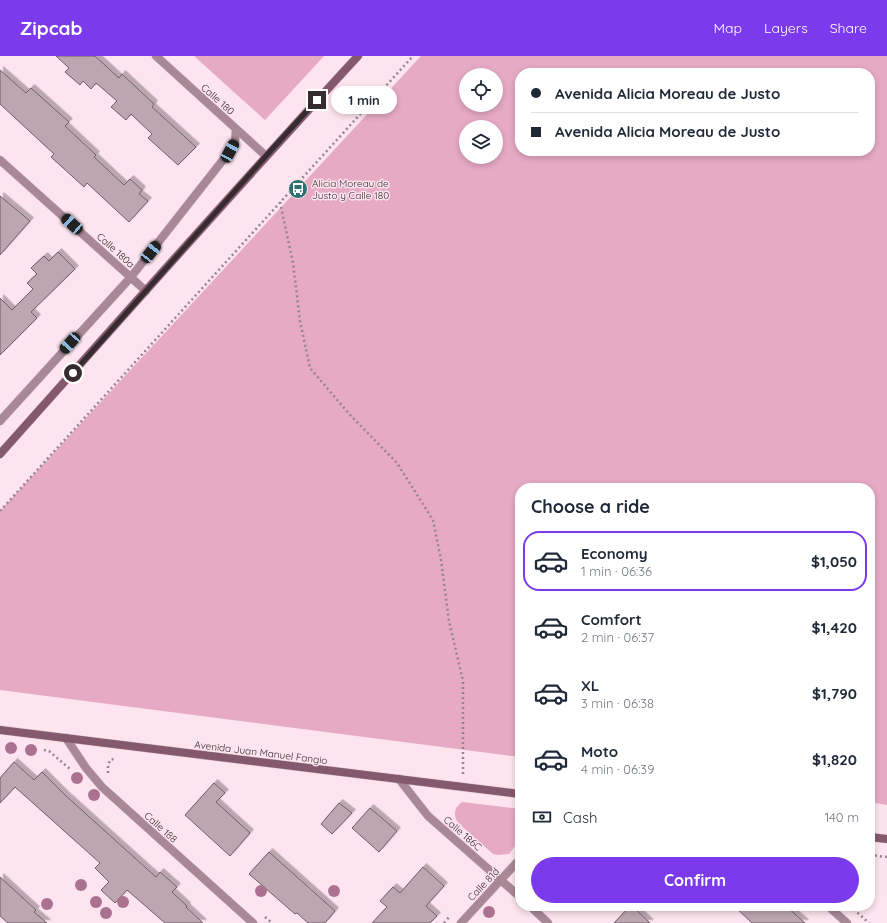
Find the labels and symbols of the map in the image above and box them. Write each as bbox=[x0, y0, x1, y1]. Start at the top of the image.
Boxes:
street label: Calle 180 bbox=[198, 81, 237, 118]
callout: 1 min bbox=[331, 86, 397, 114]
route end bbox=[308, 91, 326, 109]
car bbox=[219, 138, 241, 164]
place label: Alicia Moreau de Justo y Calle 180 bbox=[312, 177, 389, 202]
bus stop icon: Alicia Moreau de Justo y Calle 180 bbox=[287, 178, 309, 200]
car bbox=[59, 212, 85, 236]
street label: Calle 180a bbox=[94, 230, 137, 271]
car bbox=[139, 239, 163, 265]
car bbox=[58, 330, 82, 356]
route start bbox=[64, 364, 82, 382]
street label: Avenida Juan Manuel Fangio bbox=[194, 738, 328, 767]
street label: Calle 188 bbox=[141, 809, 180, 846]
street label: Calle 186C bbox=[441, 813, 485, 854]
street label: Calle 81d bbox=[465, 865, 502, 904]

